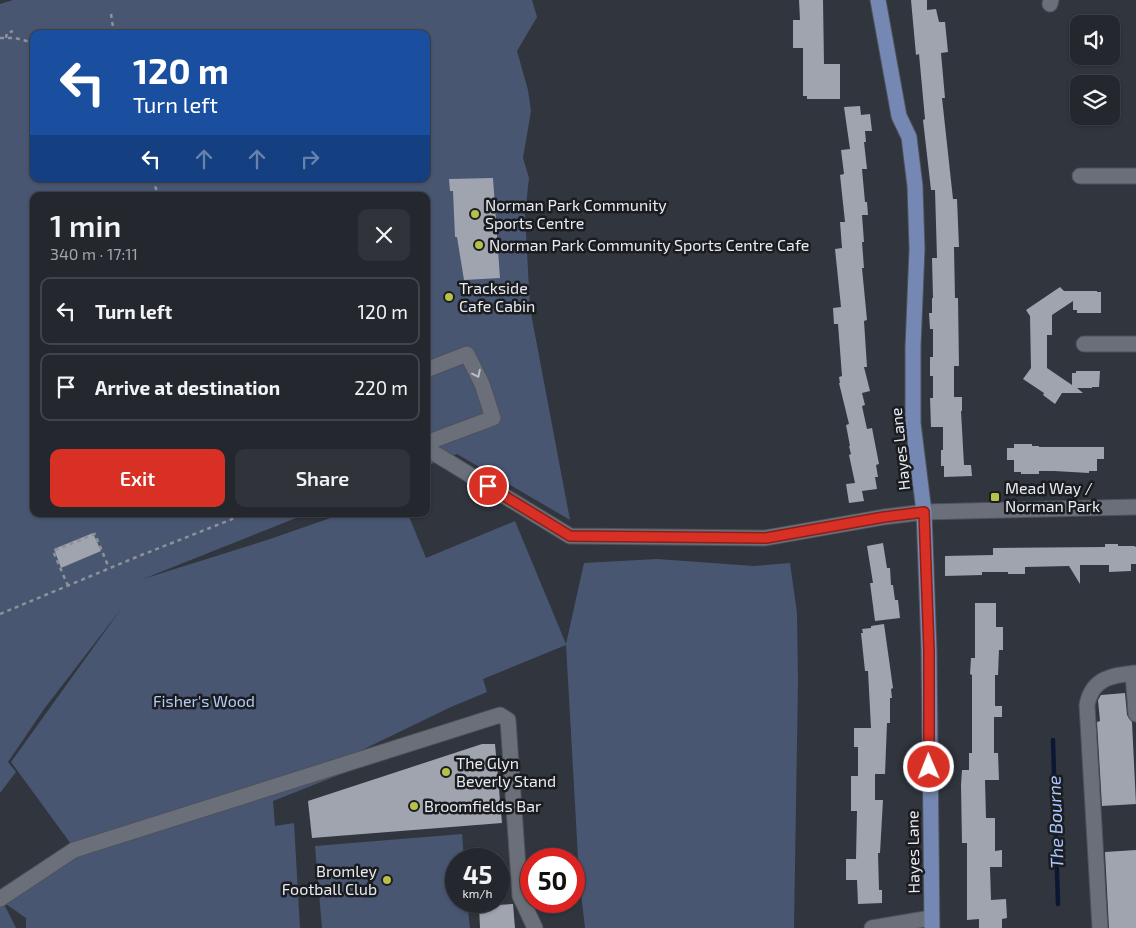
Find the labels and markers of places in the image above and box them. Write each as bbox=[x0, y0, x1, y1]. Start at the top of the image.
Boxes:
place label: Norman Park Community Sports Centre bbox=[485, 195, 667, 232]
marker: Norman Park Community Sports Centre bbox=[469, 208, 481, 220]
place label: Norman Park Community Sports Centre Cafe bbox=[489, 235, 809, 254]
marker: Norman Park Community Sports Centre Cafe bbox=[473, 239, 485, 251]
place label: Trackside Cafe Cabin bbox=[459, 278, 535, 315]
marker: Trackside Cafe Cabin bbox=[443, 291, 455, 303]
pin bbox=[467, 465, 509, 507]
place label: Mead Way / Norman Park bbox=[1005, 478, 1100, 515]
marker: Mead Way / Norman Park bbox=[989, 491, 1001, 503]
place label: The Glyn Beverly Stand bbox=[456, 753, 556, 790]
marker: The Glyn Beverly Stand bbox=[440, 766, 452, 778]
place label: Broomfields Bar bbox=[424, 796, 542, 815]
marker: Broomfields Bar bbox=[408, 800, 420, 812]
place label: Bromley Football Club bbox=[282, 861, 378, 898]
marker: Bromley Football Club bbox=[381, 874, 393, 886]

